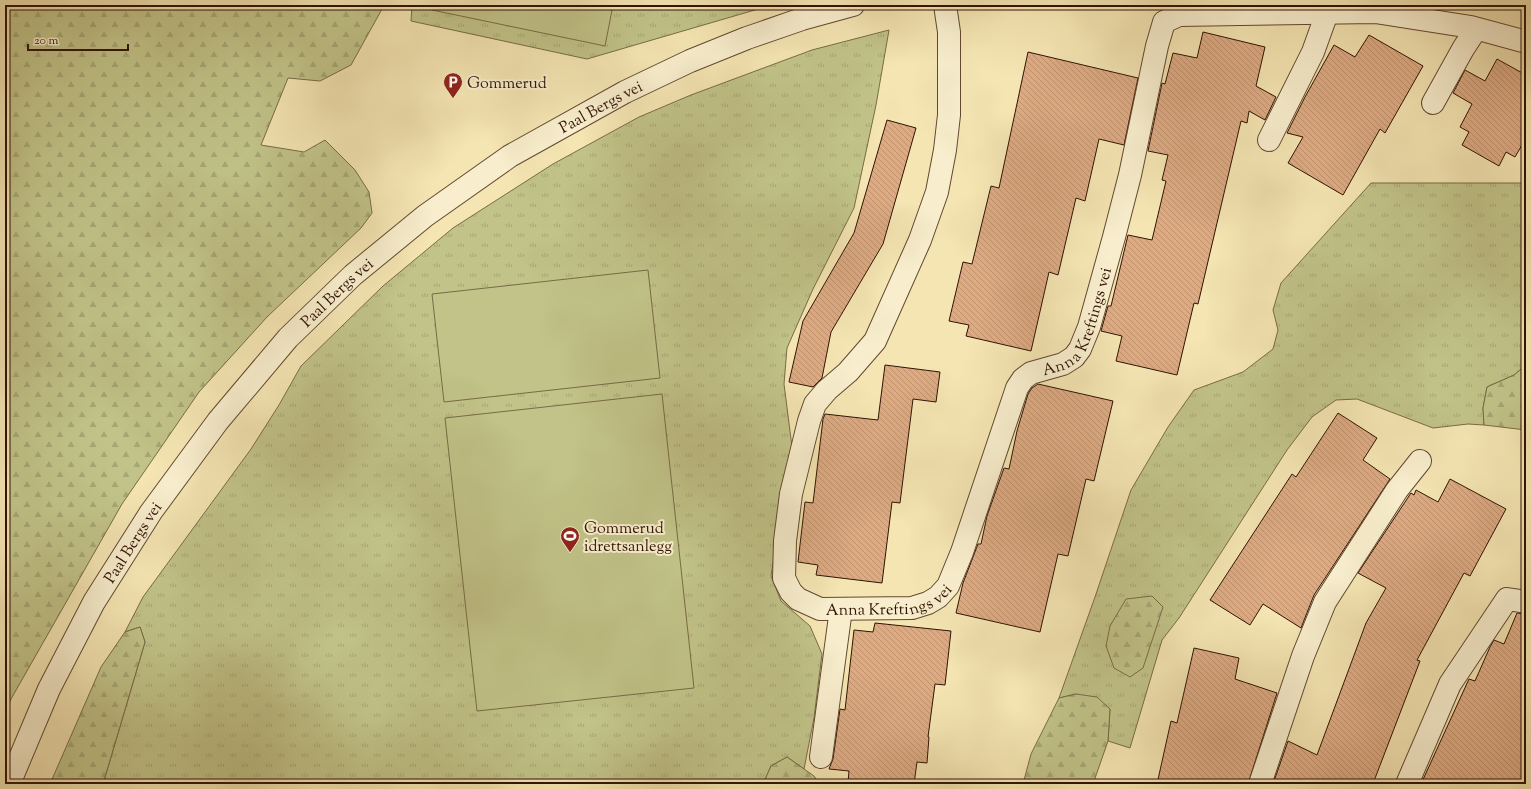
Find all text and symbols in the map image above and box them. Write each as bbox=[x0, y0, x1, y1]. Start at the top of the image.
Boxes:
scale bar bbox=[28, 26, 128, 52]
text: 20 m bbox=[34, 32, 59, 50]
parking icon: Gommerud bbox=[442, 71, 464, 99]
place label: Gommerud bbox=[467, 73, 547, 96]
street label: Paal Bergs vei bbox=[555, 76, 648, 141]
street label: Paal Bergs vei bbox=[297, 253, 380, 334]
street label: Anna Kreftings vei bbox=[1040, 265, 1119, 383]
street label: Paal Bergs vei bbox=[100, 498, 169, 589]
place label: Gommerud idrettsanlegg bbox=[584, 518, 672, 559]
sports icon: Gommerud idrettsanlegg bbox=[559, 525, 581, 553]
street label: Anna Kreftings vei bbox=[826, 579, 959, 623]

